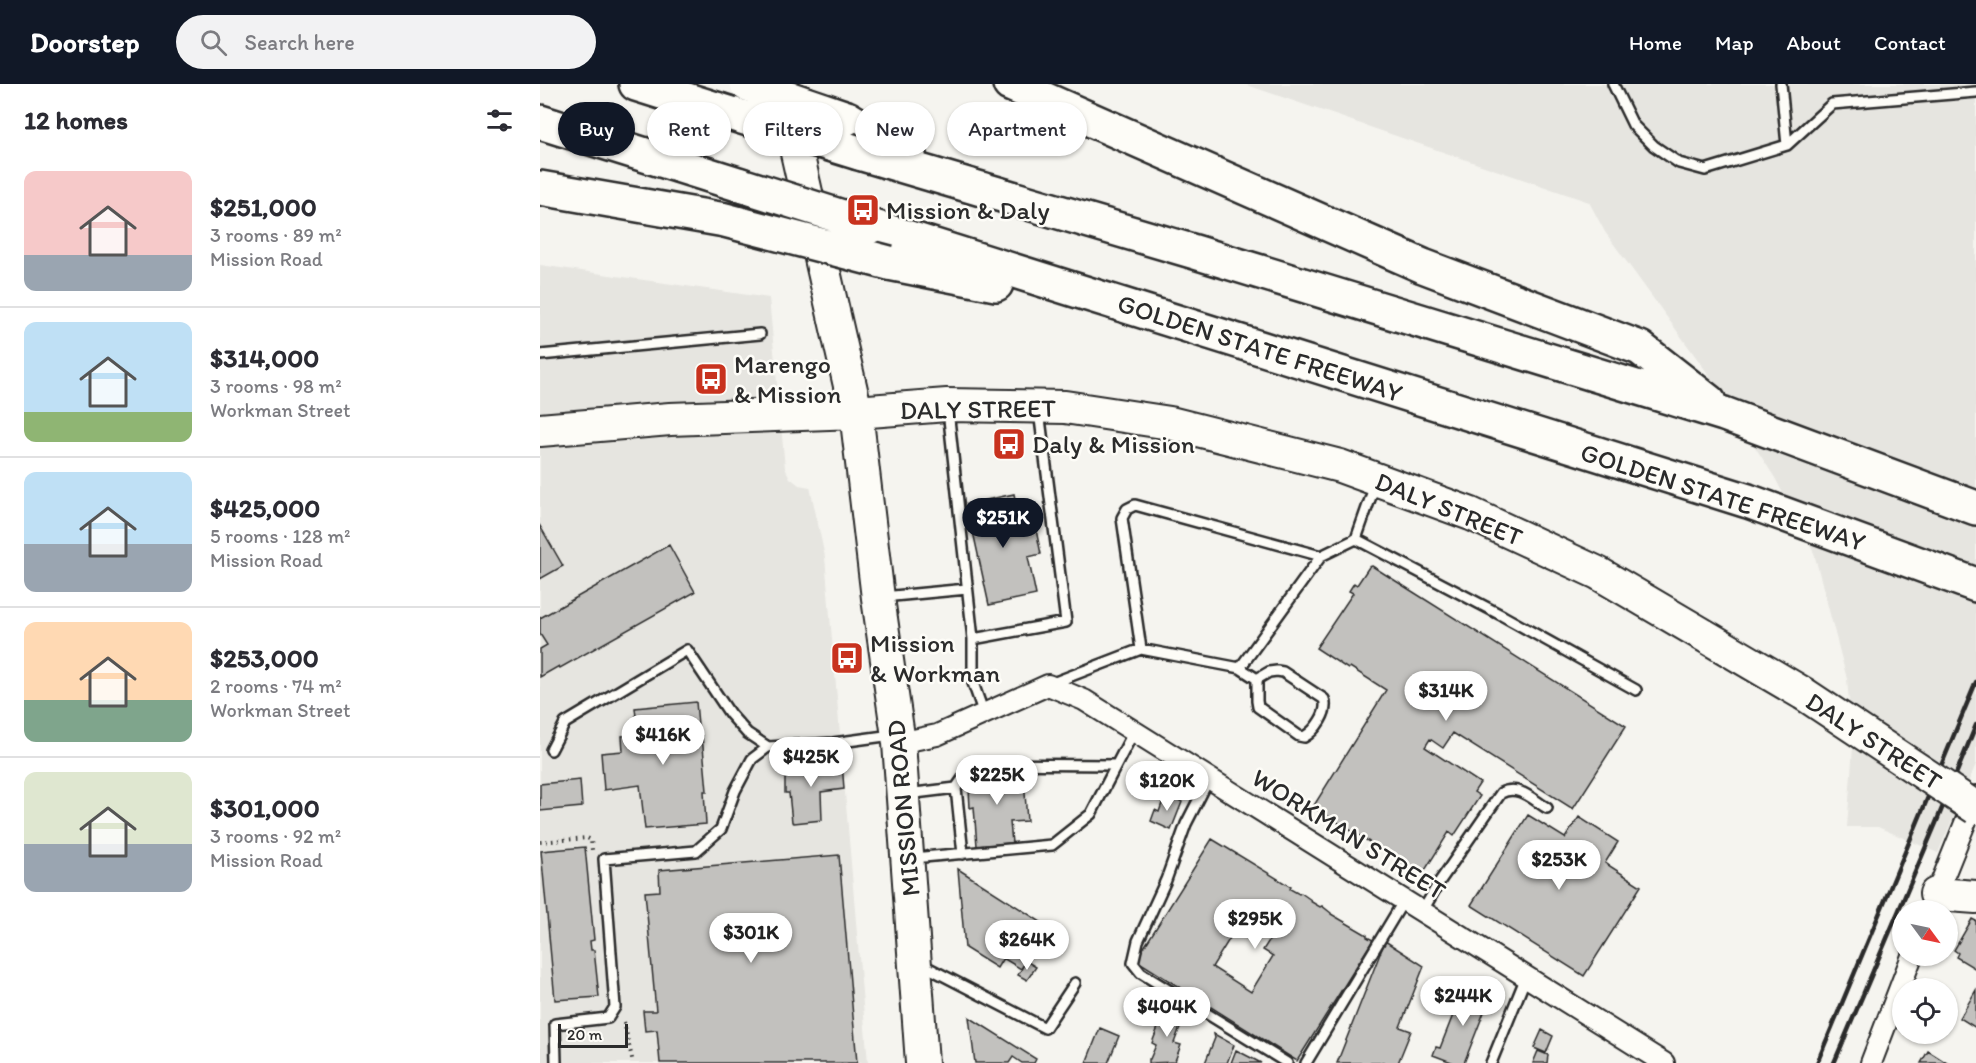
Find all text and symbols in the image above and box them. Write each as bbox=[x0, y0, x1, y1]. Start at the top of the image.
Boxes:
search box bbox=[176, 15, 596, 69]
text: Doorstep bbox=[30, 25, 140, 59]
icon: search bbox=[197, 26, 230, 59]
text: Search here bbox=[245, 29, 355, 56]
text: Home bbox=[1629, 30, 1682, 55]
text: Map bbox=[1715, 30, 1754, 55]
text: About bbox=[1787, 30, 1841, 55]
text: Contact bbox=[1874, 30, 1946, 55]
chip: Buy bbox=[558, 102, 635, 156]
chip: Rent bbox=[647, 102, 731, 156]
chip: Filters bbox=[743, 102, 843, 156]
chip: New bbox=[855, 102, 935, 156]
chip: Apartment bbox=[947, 102, 1087, 156]
text: 12 homes bbox=[24, 104, 128, 136]
icon: filters bbox=[483, 104, 516, 137]
text: $251,000 bbox=[210, 191, 317, 223]
bus stop icon: Mission & Daly bbox=[845, 192, 881, 228]
place label: Mission & Daly bbox=[886, 194, 1050, 226]
icon: home bbox=[72, 195, 144, 267]
text: 3 rooms · 89 m² bbox=[210, 223, 342, 247]
text: Mission Road bbox=[210, 247, 323, 271]
street label: GOLDEN STATE FREEWAY bbox=[1114, 287, 1407, 409]
text: $314,000 bbox=[210, 342, 319, 374]
icon: home bbox=[72, 346, 144, 418]
place label: Marengo & Mission bbox=[734, 348, 842, 410]
bus stop icon: Marengo & Mission bbox=[693, 361, 729, 397]
text: 3 rooms · 98 m² bbox=[210, 374, 342, 398]
street label: DALY STREET bbox=[900, 392, 1057, 426]
text: Workman Street bbox=[210, 398, 351, 422]
bus stop icon: Daly & Mission bbox=[991, 426, 1027, 462]
place label: Daly & Mission bbox=[1032, 428, 1195, 460]
street label: GOLDEN STATE FREEWAY bbox=[1577, 436, 1870, 558]
street label: DALY STREET bbox=[1371, 465, 1528, 553]
text: $425,000 bbox=[210, 492, 320, 524]
icon: home bbox=[72, 496, 144, 568]
pin: $251K bbox=[961, 498, 1045, 549]
text: $251K bbox=[976, 505, 1030, 529]
text: 5 rooms · 128 m² bbox=[210, 524, 351, 548]
text: Mission Road bbox=[210, 548, 323, 572]
place label: Mission & Workman bbox=[870, 627, 1001, 689]
bus stop icon: Mission & Workman bbox=[829, 640, 865, 676]
text: $253,000 bbox=[210, 642, 319, 674]
icon: home bbox=[72, 646, 144, 718]
pin: $314K bbox=[1404, 671, 1488, 722]
text: 2 rooms · 74 m² bbox=[210, 674, 342, 698]
text: $314K bbox=[1418, 678, 1474, 702]
street label: DALY STREET bbox=[1800, 685, 1949, 797]
text: Workman Street bbox=[210, 698, 351, 722]
pin: $416K bbox=[621, 715, 705, 766]
street label: MISSION ROAD bbox=[879, 718, 927, 898]
text: $416K bbox=[636, 722, 690, 746]
pin: $425K bbox=[769, 737, 853, 788]
text: $425K bbox=[783, 744, 839, 768]
pin: $225K bbox=[955, 755, 1039, 806]
pin: $120K bbox=[1125, 761, 1209, 812]
street label: WORKMAN STREET bbox=[1246, 761, 1452, 907]
text: $225K bbox=[970, 762, 1024, 786]
text: $120K bbox=[1139, 768, 1195, 792]
text: $301,000 bbox=[210, 792, 320, 824]
icon: home bbox=[72, 796, 144, 868]
text: 3 rooms · 92 m² bbox=[210, 824, 341, 848]
pin: $253K bbox=[1517, 840, 1601, 891]
text: $253K bbox=[1532, 847, 1586, 871]
text: Mission Road bbox=[210, 848, 323, 872]
pin: $295K bbox=[1213, 899, 1297, 950]
north arrow bbox=[1892, 900, 1958, 966]
map controls bbox=[1892, 900, 1958, 1044]
text: $295K bbox=[1228, 906, 1282, 930]
pin: $301K bbox=[709, 913, 793, 964]
text: $301K bbox=[723, 920, 779, 944]
pin: $264K bbox=[985, 920, 1069, 971]
text: $264K bbox=[999, 927, 1055, 951]
pin: $244K bbox=[1421, 976, 1505, 1027]
button: locate bbox=[1892, 978, 1958, 1044]
text: $244K bbox=[1434, 983, 1492, 1007]
pin: $404K bbox=[1125, 987, 1209, 1038]
text: $404K bbox=[1137, 994, 1197, 1018]
scale bar bbox=[558, 1021, 628, 1048]
text: 20 m bbox=[567, 1025, 602, 1044]

